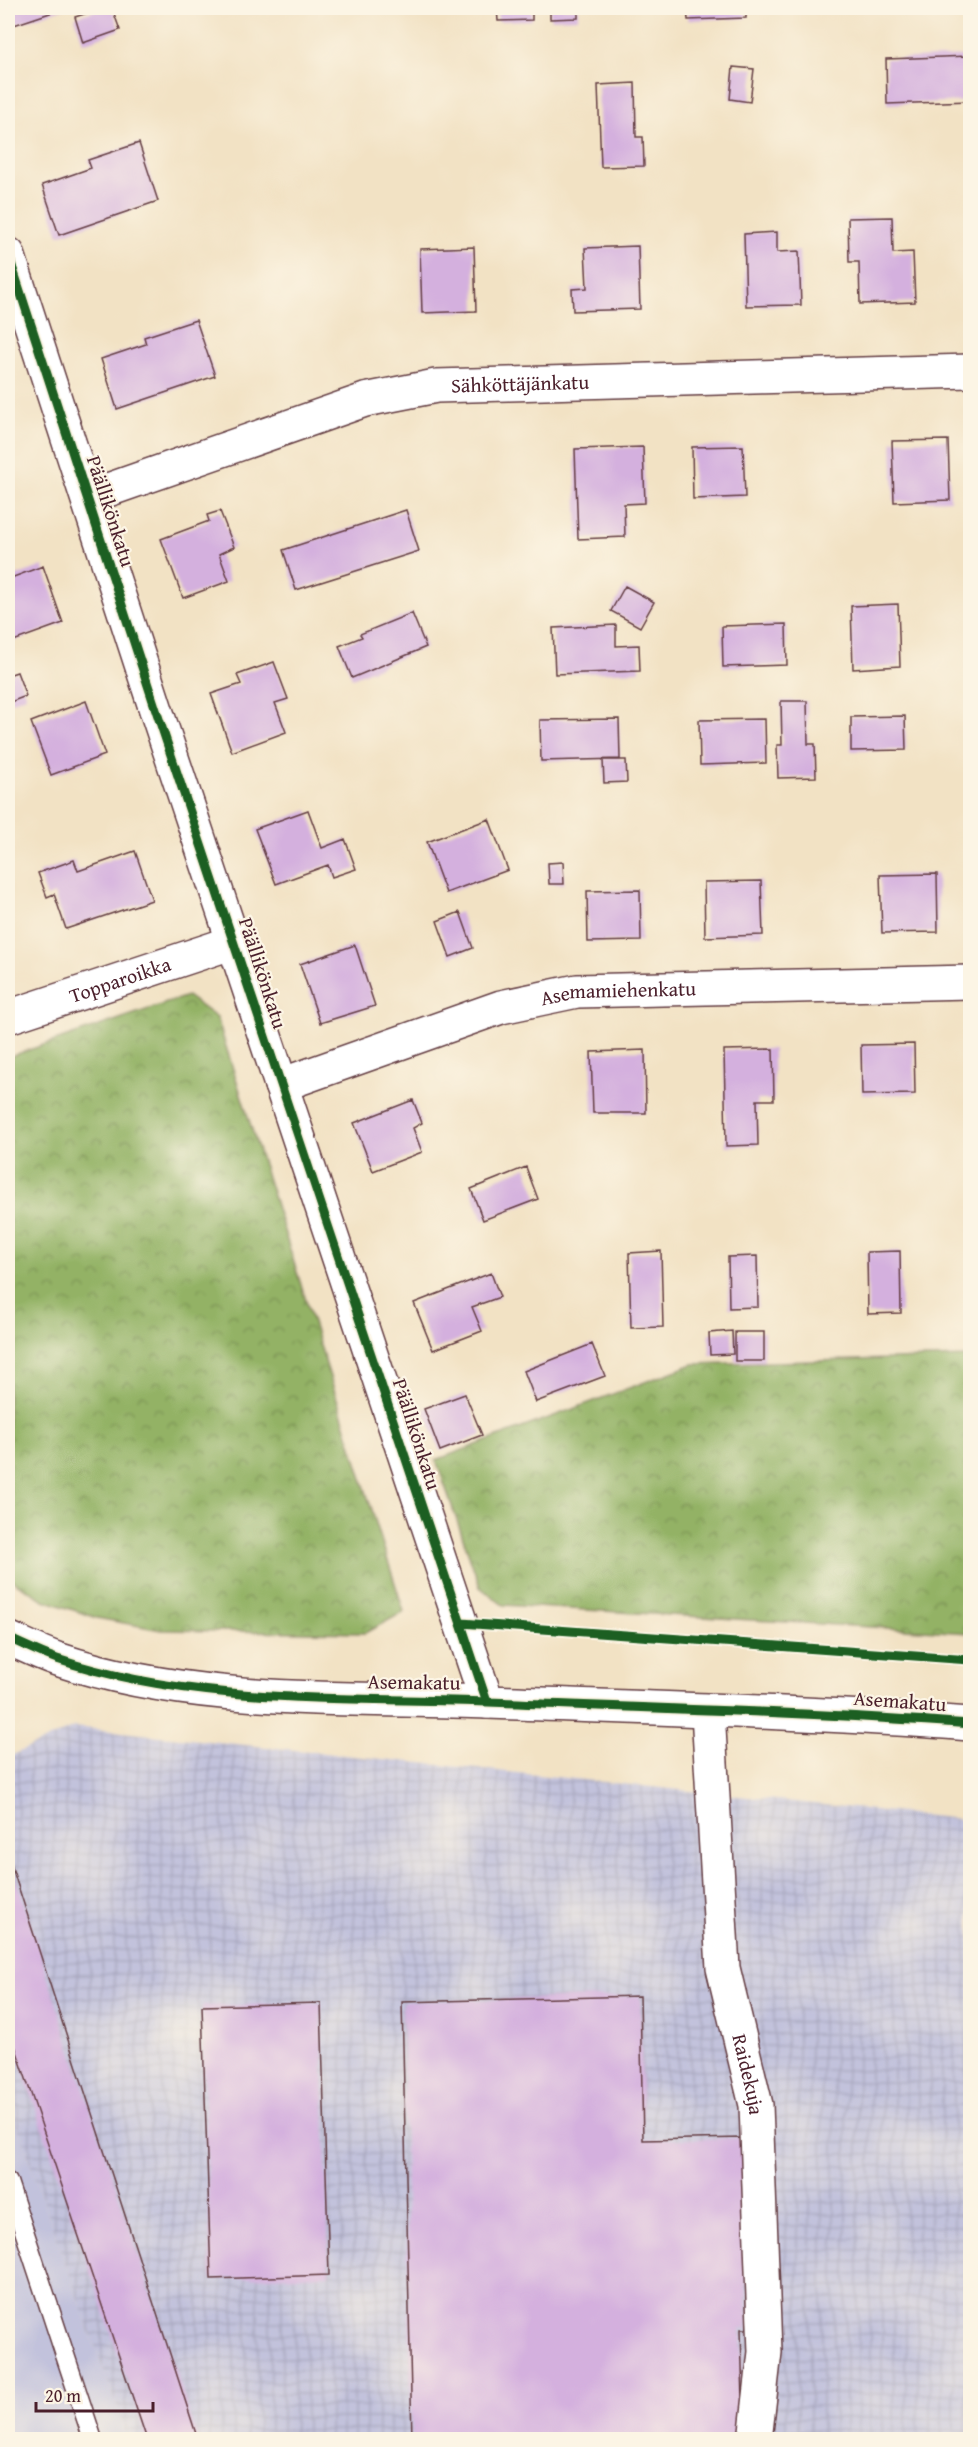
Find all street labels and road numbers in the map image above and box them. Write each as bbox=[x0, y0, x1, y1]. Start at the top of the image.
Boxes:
street label: Sähköttäjänkatu bbox=[451, 367, 590, 400]
street label: Päällikönkatu bbox=[80, 451, 143, 570]
street label: Päällikönkatu bbox=[232, 913, 295, 1032]
street label: Topparoikka bbox=[65, 949, 175, 1010]
street label: Asemamiehenkatu bbox=[538, 973, 696, 1012]
street label: Päällikönkatu bbox=[386, 1374, 449, 1493]
street label: Asemakatu bbox=[367, 1666, 461, 1697]
street label: Asemakatu bbox=[853, 1683, 947, 1718]
street label: Raidekuja bbox=[725, 2031, 771, 2116]

